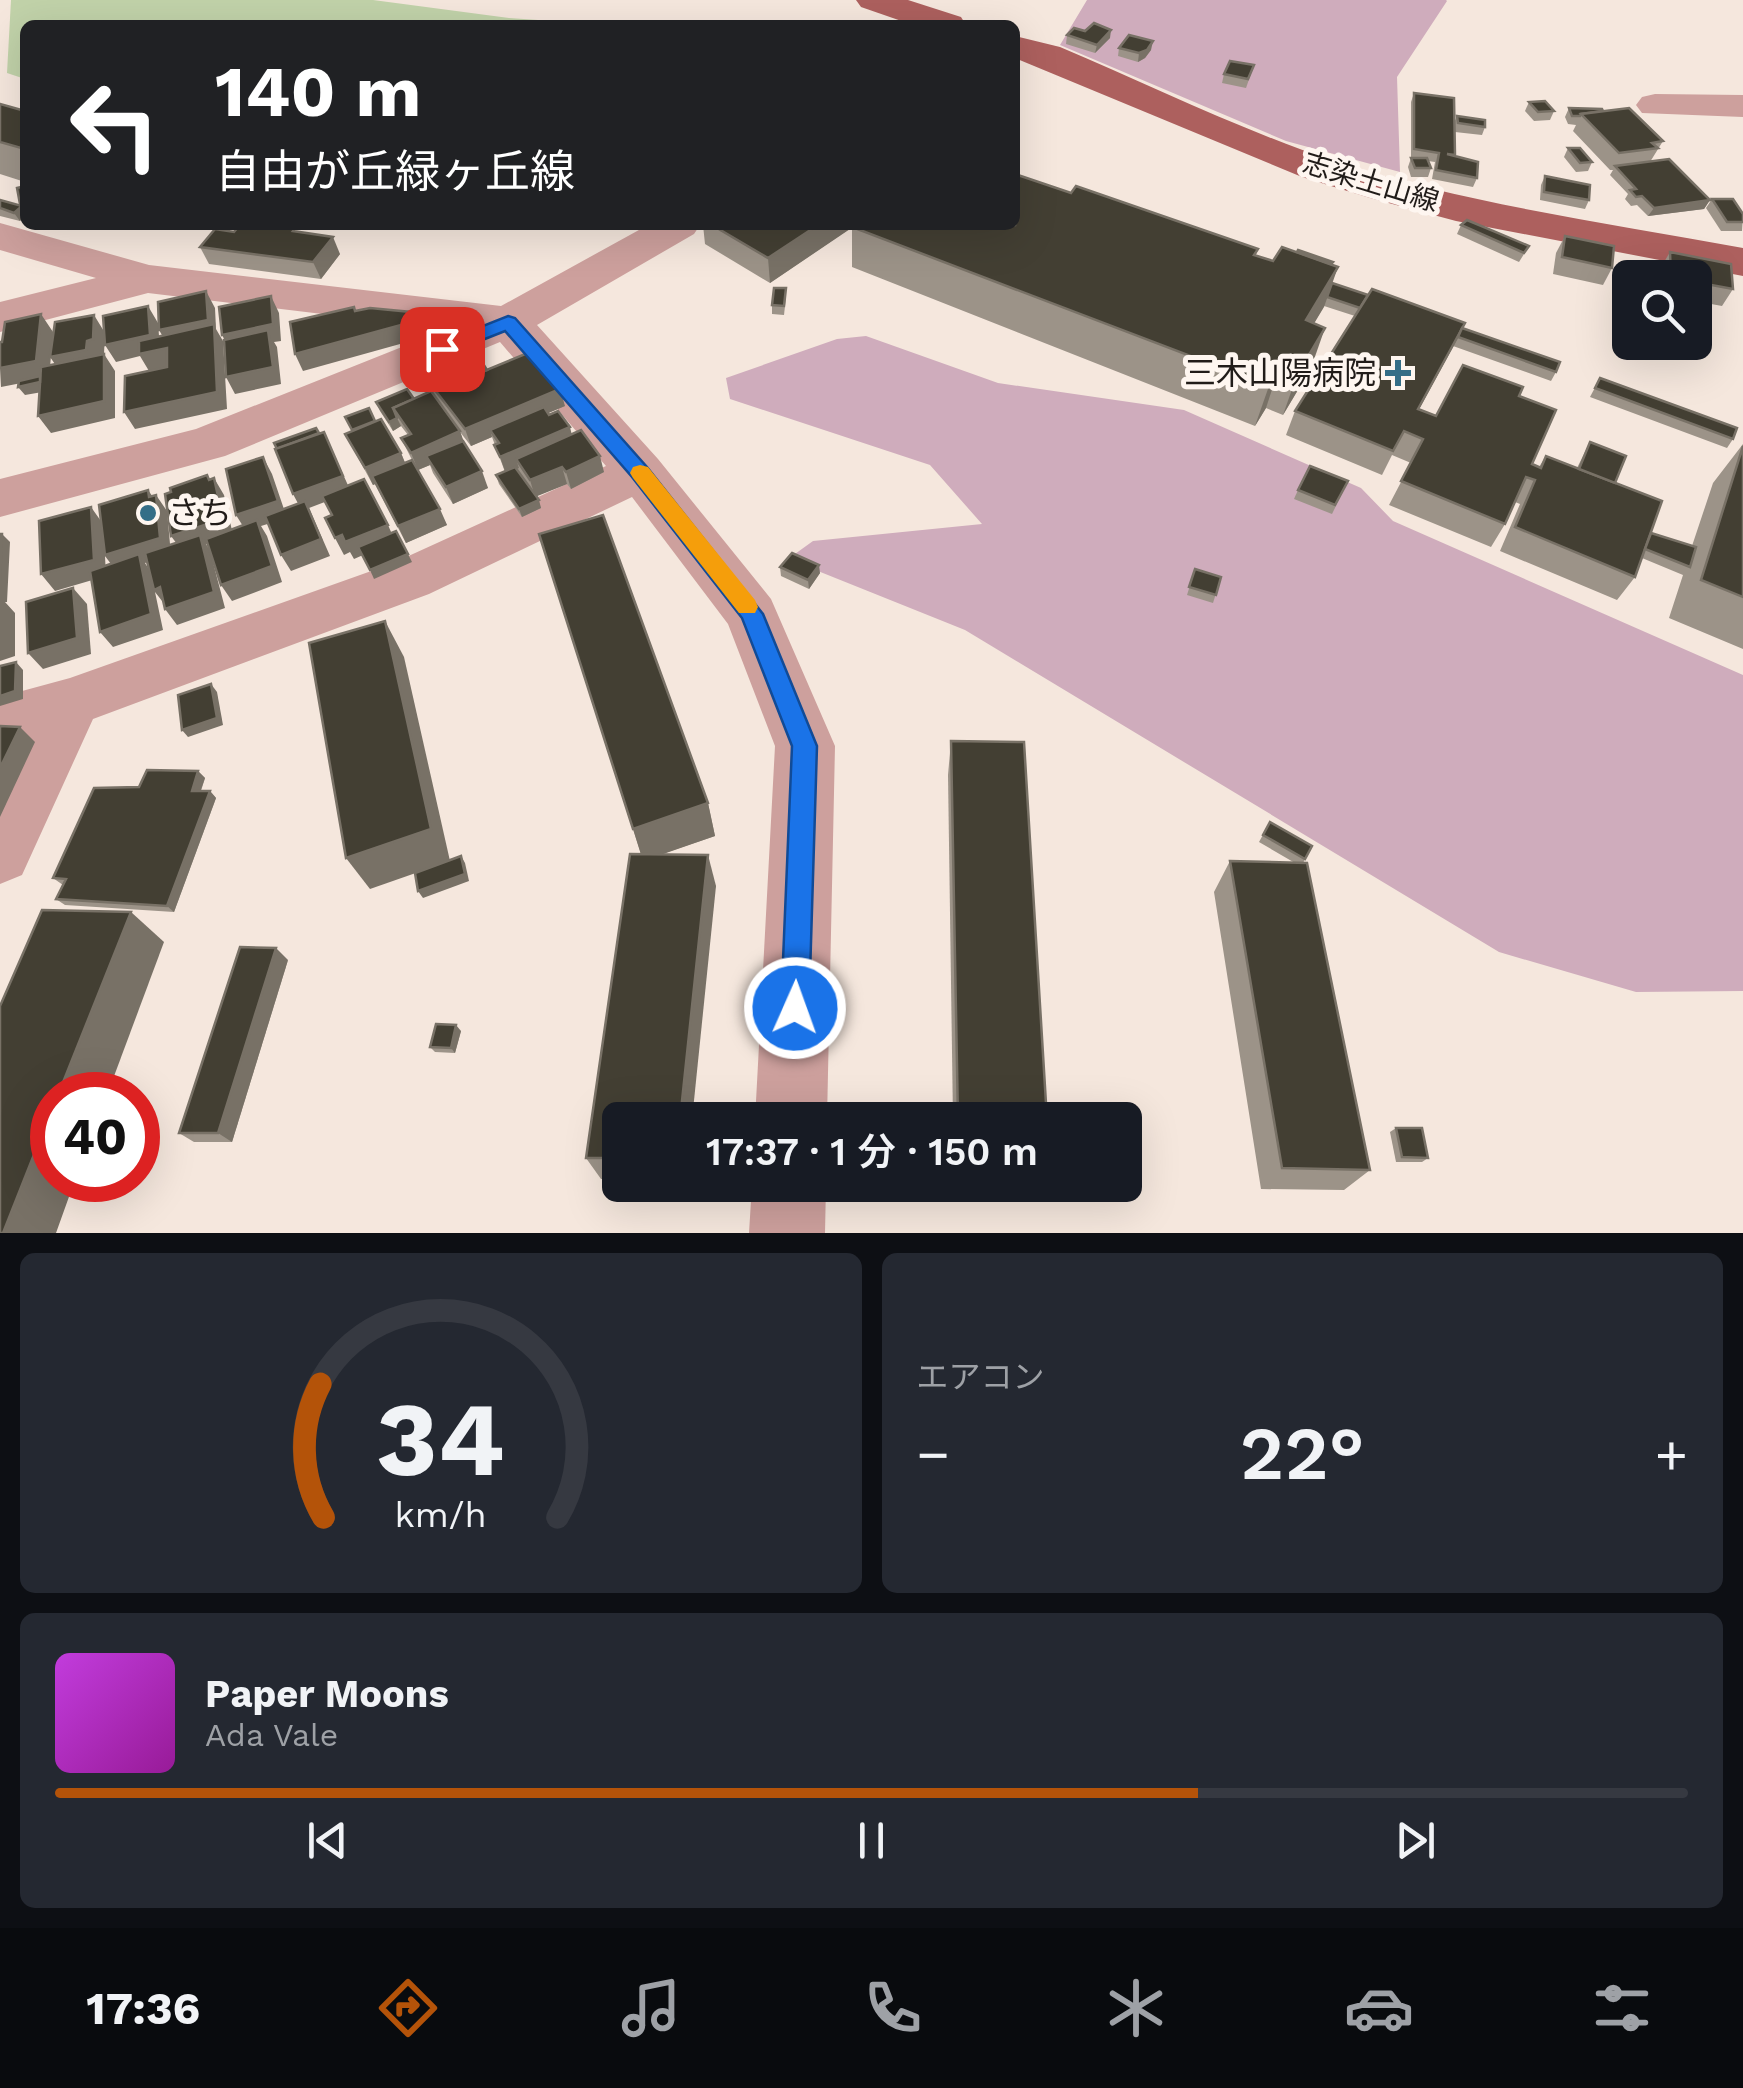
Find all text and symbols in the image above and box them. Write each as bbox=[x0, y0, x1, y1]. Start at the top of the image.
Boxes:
text: 140 m bbox=[215, 51, 421, 133]
icon: left bbox=[50, 60, 180, 190]
text: 自由が丘緑ヶ丘線 bbox=[215, 145, 575, 198]
street label: 志染土山線 bbox=[1299, 146, 1443, 218]
map controls bbox=[1612, 260, 1712, 360]
button: search bbox=[1612, 260, 1712, 360]
pin bbox=[400, 307, 485, 392]
icon: arrive bbox=[415, 322, 470, 377]
place label: 三木山陽病院 bbox=[1184, 354, 1376, 392]
marker: 三木山陽病院 bbox=[1385, 360, 1411, 386]
place label: さち bbox=[168, 494, 232, 532]
marker: さち bbox=[137, 502, 159, 524]
position arrow bbox=[743, 956, 847, 1060]
speed limit sign: 40 bbox=[30, 1072, 160, 1202]
text: 17:37 · 1 分 · 150 m bbox=[706, 1130, 1038, 1174]
text: エアコン bbox=[917, 1358, 1045, 1396]
text: 34 bbox=[376, 1378, 505, 1500]
text: 22° bbox=[1240, 1409, 1365, 1497]
text: − bbox=[917, 1422, 950, 1486]
text: + bbox=[1655, 1422, 1688, 1486]
text: km/h bbox=[395, 1494, 487, 1536]
text: Paper Moons bbox=[205, 1672, 449, 1716]
text: Ada Vale bbox=[205, 1716, 338, 1754]
icon: previous bbox=[300, 1813, 355, 1868]
icon: pause bbox=[844, 1813, 899, 1868]
icon: next bbox=[1388, 1813, 1443, 1868]
icon: directions bbox=[373, 1973, 443, 2043]
icon: music bbox=[616, 1973, 686, 2043]
icon: phone bbox=[858, 1973, 928, 2043]
icon: climate bbox=[1101, 1973, 1171, 2043]
icon: car bbox=[1344, 1973, 1414, 2043]
icon: filters bbox=[1587, 1973, 1657, 2043]
text: 17:36 bbox=[86, 1982, 200, 2035]

